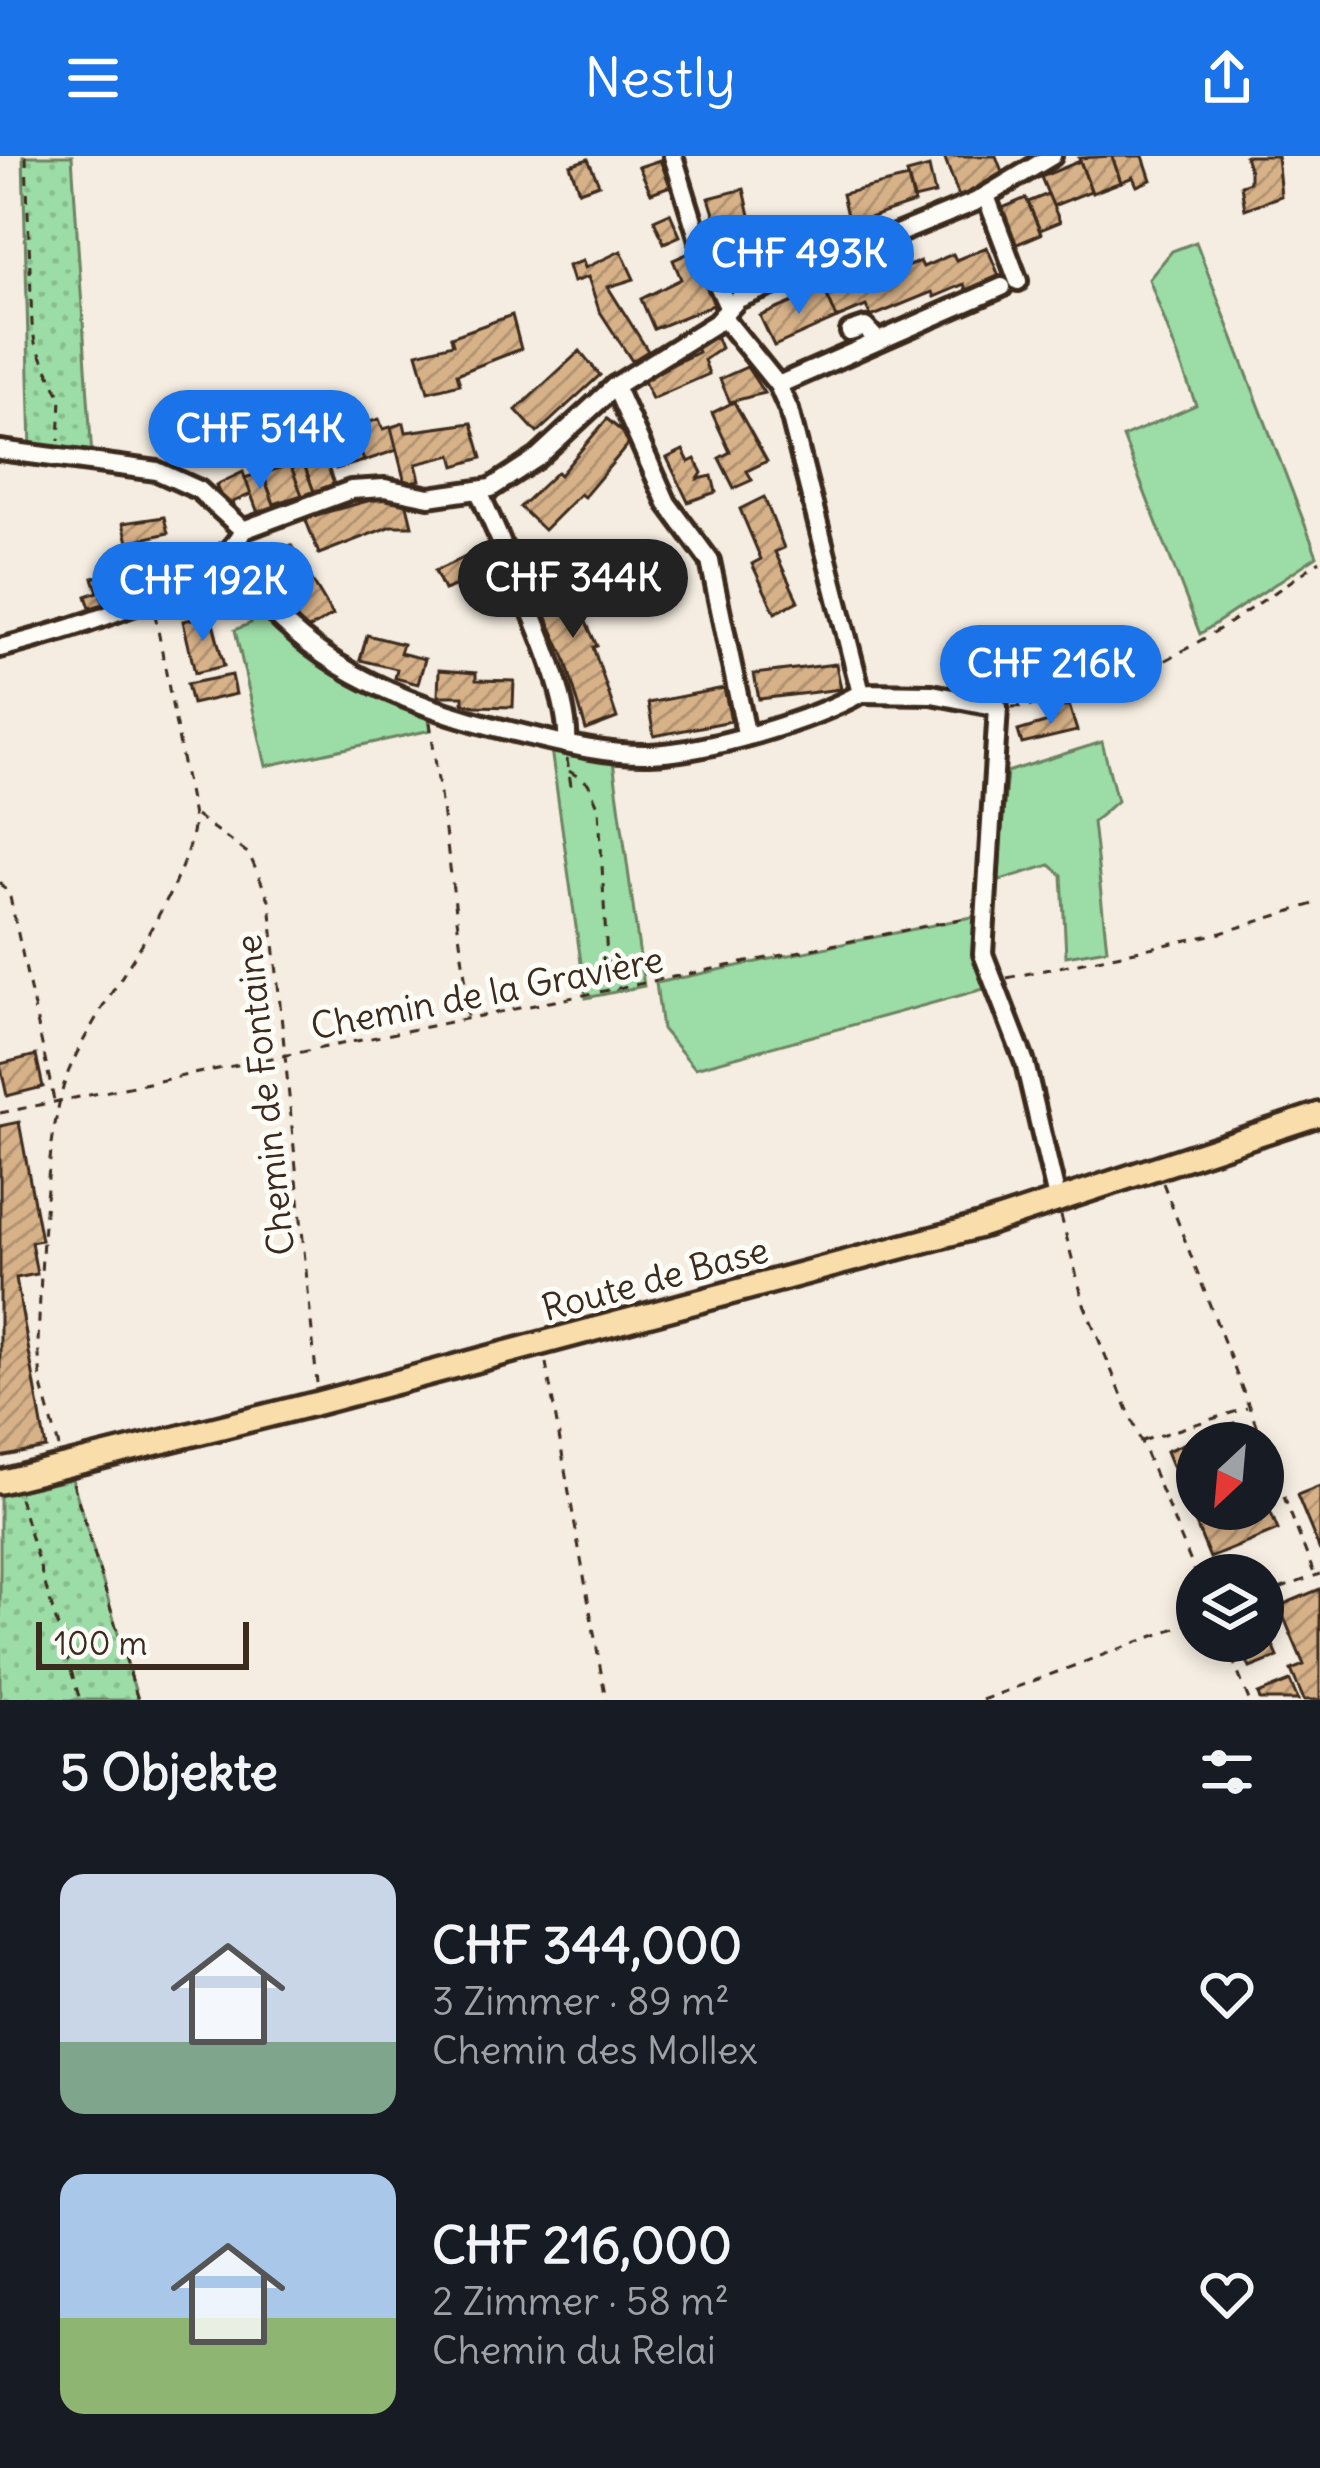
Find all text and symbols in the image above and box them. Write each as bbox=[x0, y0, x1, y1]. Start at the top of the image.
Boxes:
text: Nestly bbox=[584, 44, 736, 112]
icon: menu bbox=[60, 45, 126, 111]
icon: share bbox=[1194, 45, 1260, 111]
pin: CHF 493K bbox=[675, 215, 923, 317]
text: CHF 493K bbox=[711, 229, 887, 278]
pin: CHF 514K bbox=[136, 390, 384, 492]
text: CHF 514K bbox=[175, 404, 345, 453]
pin: CHF 344K bbox=[449, 539, 697, 641]
pin: CHF 192K bbox=[79, 542, 327, 644]
text: CHF 344K bbox=[485, 553, 661, 602]
text: CHF 192K bbox=[119, 556, 287, 605]
pin: CHF 216K bbox=[927, 625, 1175, 727]
text: CHF 216K bbox=[967, 639, 1135, 688]
street label: Chemin de Fontaine bbox=[226, 932, 304, 1258]
street label: Chemin de la Gravière bbox=[307, 937, 667, 1049]
street label: Route de Base bbox=[537, 1227, 773, 1331]
north arrow bbox=[1176, 1422, 1284, 1530]
map controls bbox=[1176, 1422, 1284, 1662]
button: layers bbox=[1176, 1554, 1284, 1662]
scale bar bbox=[36, 1616, 249, 1669]
text: 100 m bbox=[54, 1622, 147, 1664]
icon: filters bbox=[1194, 1739, 1260, 1805]
text: 5 Objekte bbox=[60, 1740, 278, 1804]
text: CHF 344,000 bbox=[432, 1913, 742, 1977]
icon: home bbox=[156, 1922, 300, 2066]
icon: heart bbox=[1194, 1961, 1260, 2027]
text: 3 Zimmer · 89 m² bbox=[432, 1977, 730, 2026]
text: Chemin des Mollex bbox=[432, 2026, 758, 2075]
text: CHF 216,000 bbox=[432, 2213, 732, 2277]
icon: home bbox=[156, 2222, 300, 2366]
icon: heart bbox=[1194, 2261, 1260, 2327]
text: 2 Zimmer · 58 m² bbox=[432, 2277, 729, 2326]
text: Chemin du Relai bbox=[432, 2326, 716, 2375]

